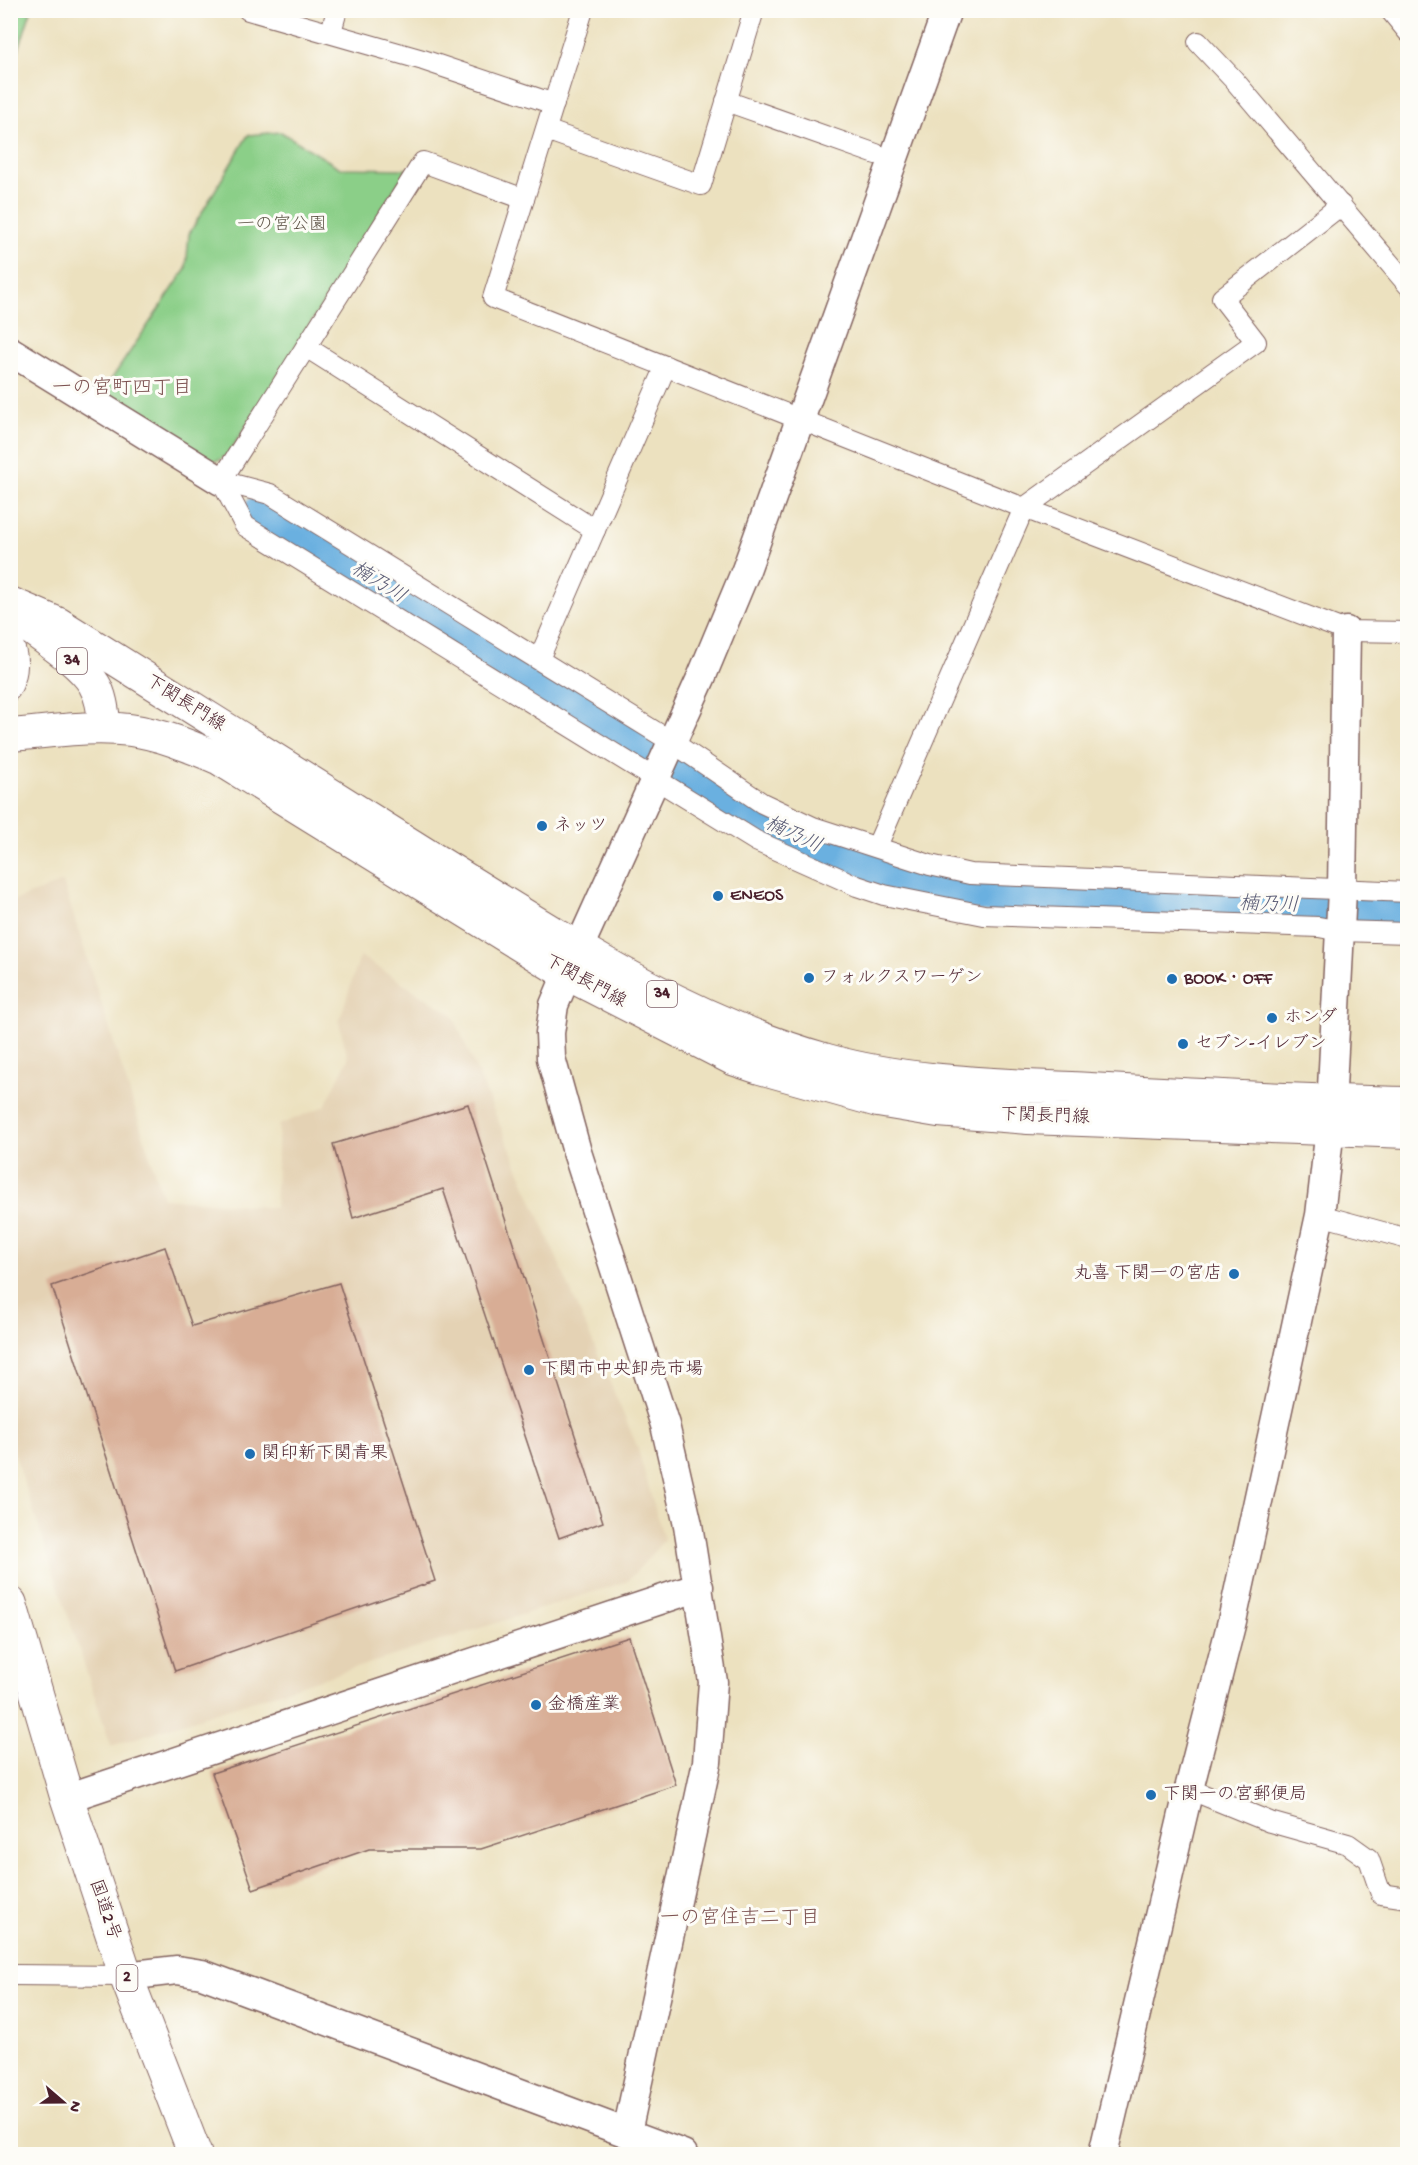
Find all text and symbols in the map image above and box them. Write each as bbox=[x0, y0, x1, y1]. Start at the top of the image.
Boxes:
park label: 一の宮公園 bbox=[237, 214, 327, 236]
district label: 一の宮町四丁目 bbox=[52, 377, 192, 401]
water label: 楠乃川 bbox=[346, 558, 410, 610]
road number: 34 bbox=[57, 648, 87, 674]
street label: 下関長門線 bbox=[141, 670, 229, 737]
water label: 楠乃川 bbox=[761, 812, 825, 859]
place label: ネッツ bbox=[554, 816, 607, 837]
marker: ネッツ bbox=[535, 819, 549, 833]
place label: ENEOS bbox=[730, 886, 784, 907]
marker: ENEOS bbox=[711, 889, 725, 903]
water label: 楠乃川 bbox=[1239, 892, 1299, 919]
street label: 下関長門線 bbox=[541, 950, 630, 1013]
place label: フォルクスワーゲン bbox=[821, 967, 983, 989]
place label: BOOK・OFF bbox=[1183, 969, 1273, 990]
marker: フォルクスワーゲン bbox=[802, 971, 816, 985]
marker: BOOK・OFF bbox=[1165, 972, 1179, 986]
road number: 34 bbox=[647, 981, 677, 1007]
place label: ホンダ bbox=[1284, 1007, 1337, 1029]
marker: ホンダ bbox=[1265, 1011, 1279, 1025]
place label: セブン-イレブン bbox=[1195, 1033, 1327, 1055]
marker: セブン-イレブン bbox=[1176, 1037, 1190, 1051]
street label: 下関長門線 bbox=[1000, 1104, 1090, 1129]
place label: 丸喜 下関一の宮店 bbox=[1074, 1263, 1222, 1285]
marker: 丸喜 下関一の宮店 bbox=[1227, 1267, 1241, 1281]
place label: 下関市中央卸売市場 bbox=[541, 1359, 703, 1381]
marker: 下関市中央卸売市場 bbox=[522, 1363, 536, 1377]
place label: 関印新下関青果 bbox=[262, 1443, 388, 1465]
marker: 関印新下関青果 bbox=[243, 1447, 257, 1461]
place label: 金橋産業 bbox=[548, 1694, 620, 1716]
marker: 金橋産業 bbox=[529, 1698, 543, 1712]
place label: 下関一の宮郵便局 bbox=[1163, 1784, 1307, 1806]
marker: 下関一の宮郵便局 bbox=[1144, 1788, 1158, 1802]
street label: 国道2号 bbox=[84, 1877, 125, 1943]
district label: 一の宮住吉二丁目 bbox=[660, 1906, 820, 1931]
road number: 2 bbox=[116, 1965, 138, 1991]
north arrow bbox=[33, 2072, 93, 2132]
text: N bbox=[63, 2098, 85, 2115]

